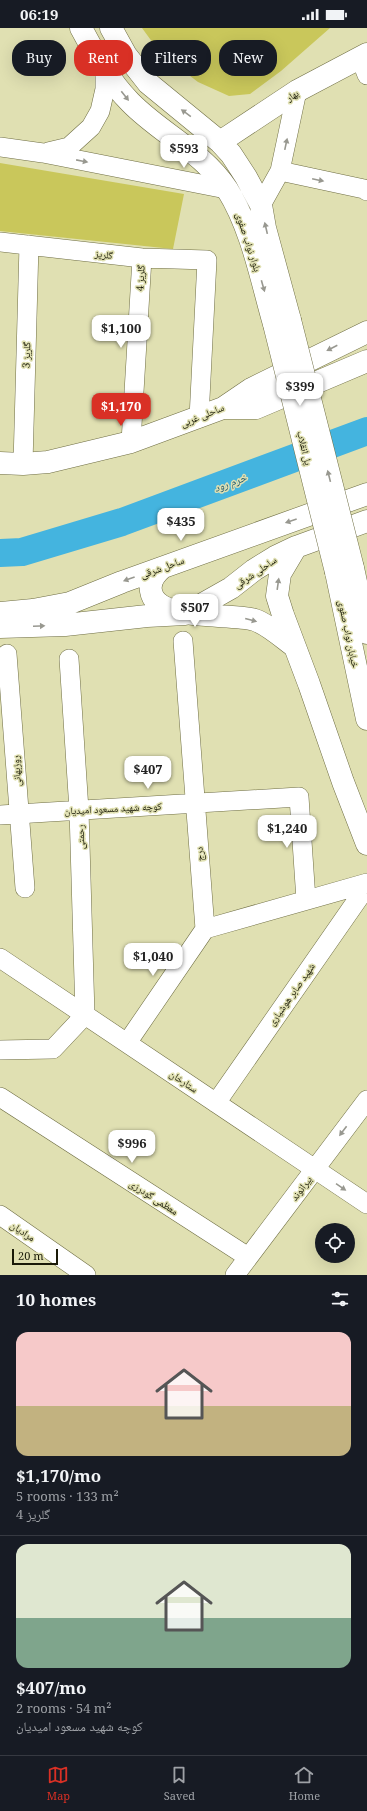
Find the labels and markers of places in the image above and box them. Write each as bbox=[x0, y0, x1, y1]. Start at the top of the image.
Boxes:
pin: $593 bbox=[160, 135, 208, 169]
pin: $1,100 bbox=[88, 315, 154, 349]
pin: $399 bbox=[276, 373, 324, 407]
pin: $1,170 bbox=[88, 393, 154, 427]
pin: $435 bbox=[157, 508, 205, 542]
pin: $507 bbox=[171, 594, 219, 628]
pin: $407 bbox=[124, 756, 172, 790]
pin: $1,240 bbox=[254, 815, 320, 849]
pin: $1,040 bbox=[120, 943, 186, 977]
pin: $996 bbox=[108, 1130, 156, 1164]

